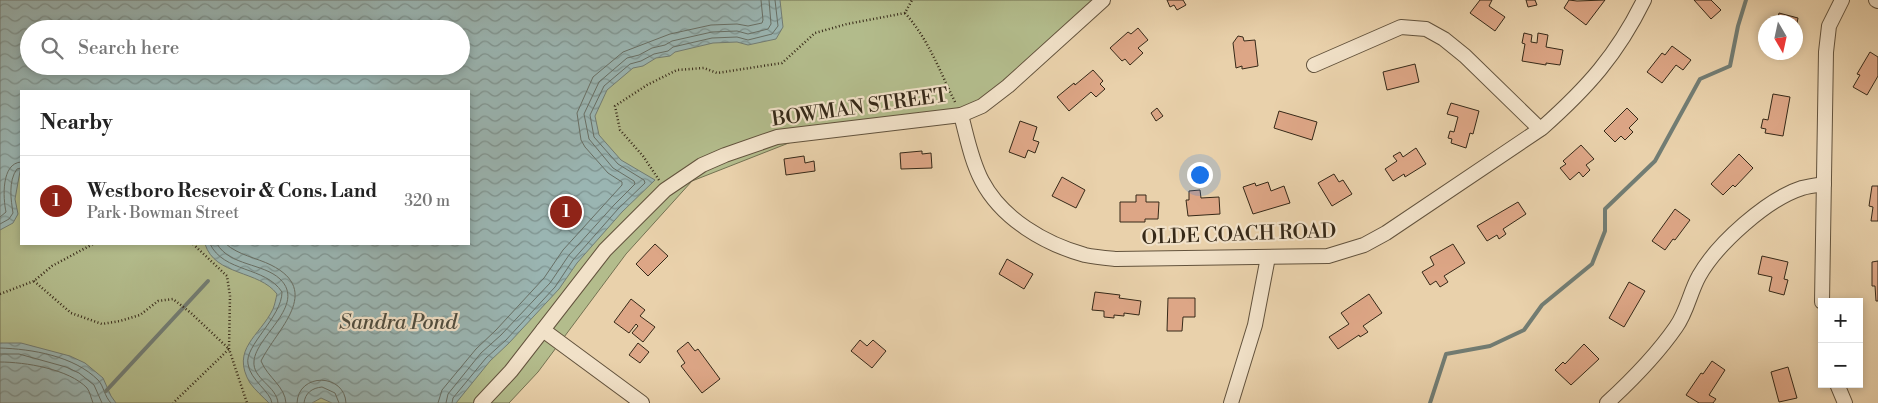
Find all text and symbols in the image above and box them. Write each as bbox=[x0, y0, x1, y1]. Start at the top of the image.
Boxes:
north arrow bbox=[1758, 15, 1803, 60]
search box bbox=[20, 20, 470, 75]
icon: search bbox=[38, 34, 66, 62]
text: Search here bbox=[78, 36, 179, 60]
street label: BOWMAN STREET bbox=[769, 83, 950, 133]
text: Nearby bbox=[40, 110, 113, 136]
your location bbox=[1187, 162, 1213, 188]
text: Westboro Resevoir & Cons. Land bbox=[87, 179, 377, 203]
text: 1 bbox=[52, 191, 60, 211]
text: 320 m bbox=[404, 191, 450, 211]
pin: 1 bbox=[550, 193, 582, 231]
text: Park · Bowman Street bbox=[87, 203, 239, 223]
street label: OLDE COACH ROAD bbox=[1141, 219, 1337, 251]
map controls bbox=[1818, 298, 1863, 388]
button: + bbox=[1818, 298, 1863, 343]
water label: Sandra Pond bbox=[339, 310, 458, 336]
button: − bbox=[1818, 343, 1863, 388]

